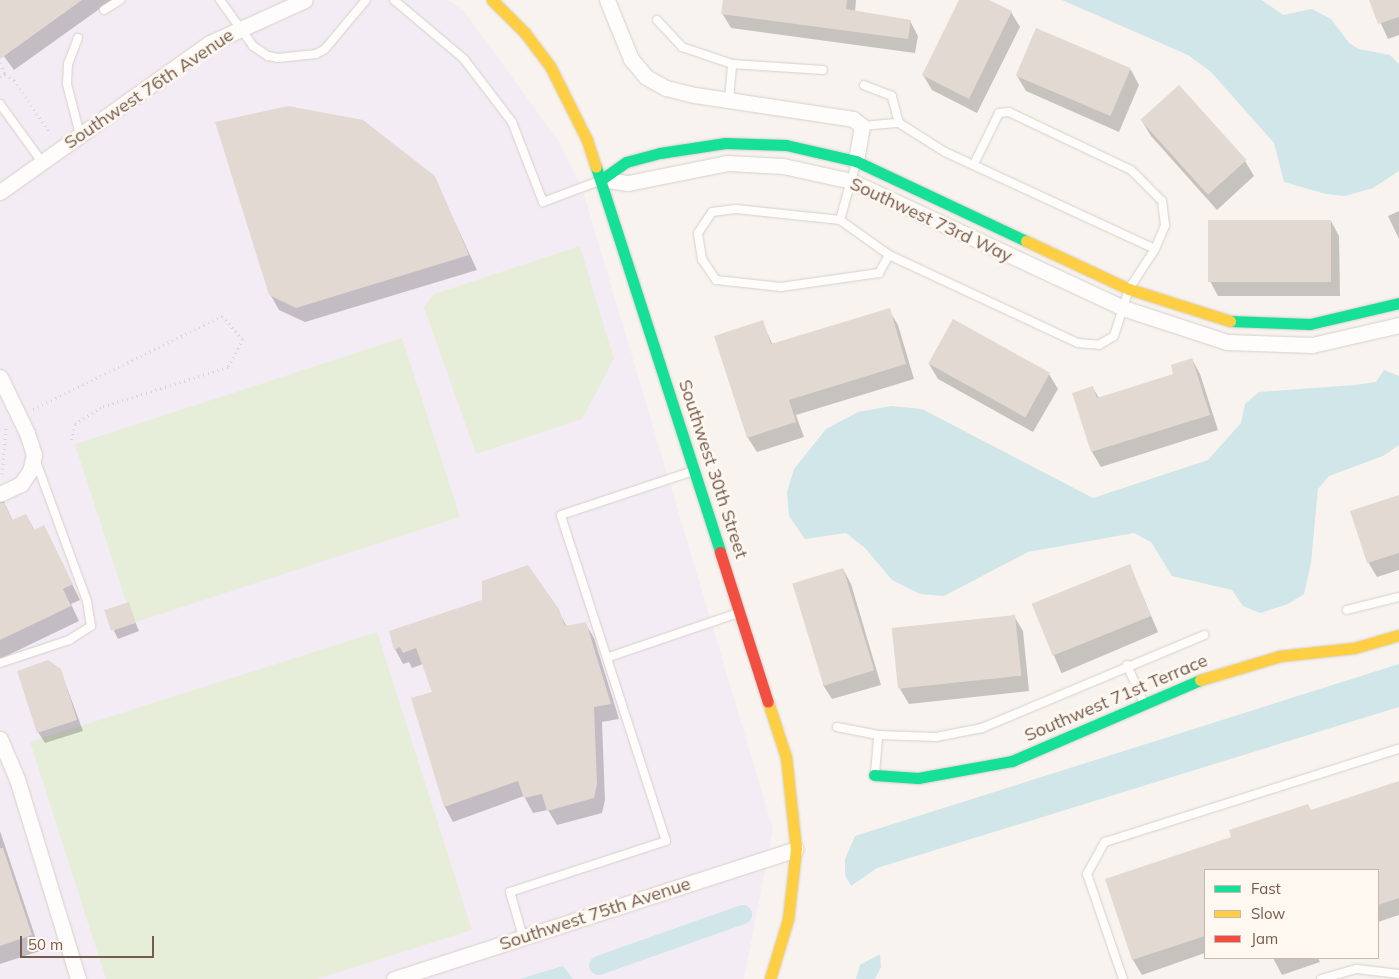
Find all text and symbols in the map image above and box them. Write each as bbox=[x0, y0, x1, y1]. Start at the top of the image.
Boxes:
street label: Southwest 76th Avenue bbox=[60, 24, 238, 154]
street label: Southwest 73rd Way bbox=[846, 173, 1016, 267]
street label: Southwest 30th Street bbox=[674, 377, 752, 561]
street label: Southwest 71st Terrace bbox=[1021, 650, 1211, 746]
legend bbox=[1204, 869, 1379, 959]
street label: Southwest 75th Avenue bbox=[497, 873, 693, 955]
text: Fast bbox=[1251, 879, 1281, 898]
text: Slow bbox=[1251, 904, 1285, 923]
scale bar bbox=[22, 926, 156, 958]
text: Jam bbox=[1251, 929, 1278, 948]
text: 50 m bbox=[28, 935, 63, 954]

